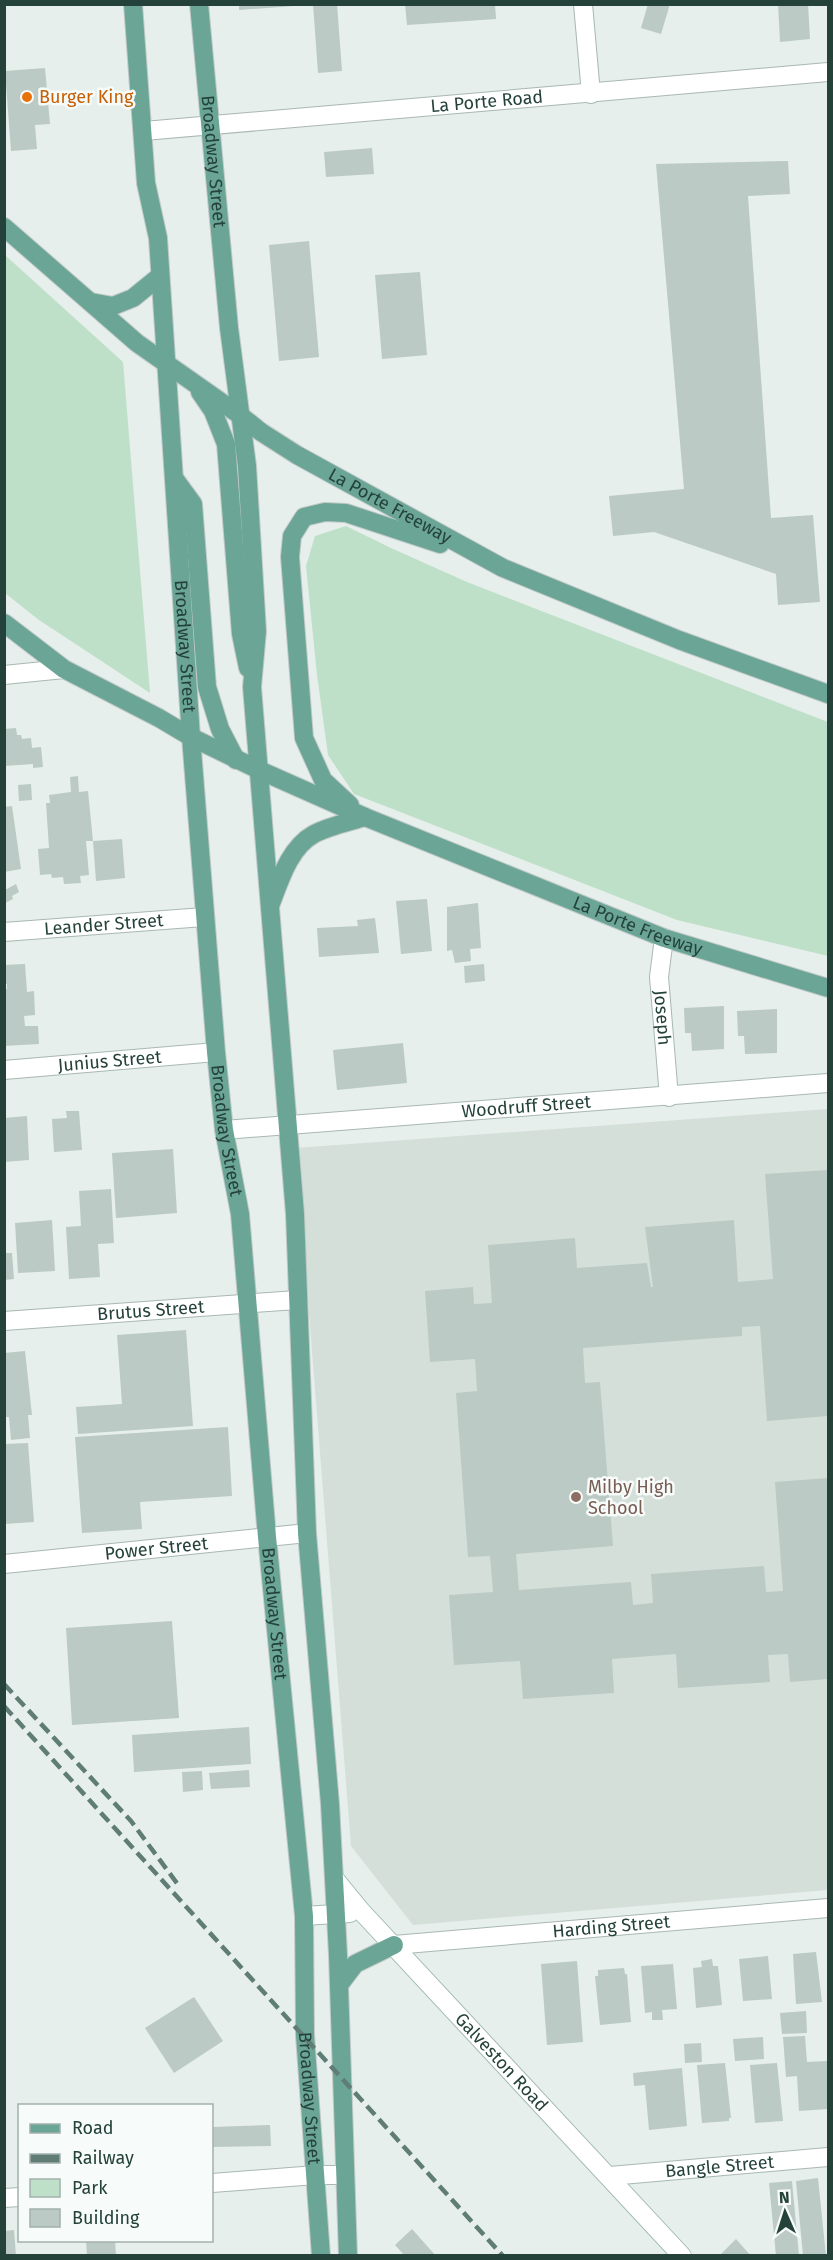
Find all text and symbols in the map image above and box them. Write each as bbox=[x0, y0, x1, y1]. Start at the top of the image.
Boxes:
place label: Burger King bbox=[39, 86, 134, 108]
street label: La Porte Road bbox=[429, 86, 544, 117]
marker: Burger King bbox=[20, 90, 34, 104]
street label: Broadway Street bbox=[196, 94, 231, 229]
street label: La Porte Freeway bbox=[325, 463, 455, 549]
street label: Broadway Street bbox=[170, 579, 200, 714]
street label: La Porte Freeway bbox=[570, 891, 705, 960]
street label: Leander Street bbox=[43, 909, 165, 940]
street label: Joseph bbox=[649, 989, 676, 1046]
street label: Junius Street bbox=[57, 1046, 163, 1076]
street label: Broadway Street bbox=[206, 1063, 247, 1199]
street label: Woodruff Street bbox=[461, 1090, 592, 1122]
street label: Brutus Street bbox=[96, 1296, 205, 1325]
place label: Milby High School bbox=[588, 1476, 674, 1519]
marker: Milby High School bbox=[569, 1490, 583, 1504]
street label: Power Street bbox=[103, 1532, 209, 1565]
street label: Broadway Street bbox=[257, 1546, 292, 1682]
street label: Harding Street bbox=[552, 1910, 671, 1942]
street label: Galveston Road bbox=[450, 2008, 553, 2116]
street label: Broadway Street bbox=[294, 2031, 325, 2166]
legend bbox=[18, 2104, 213, 2242]
text: Road bbox=[72, 2117, 114, 2139]
text: Railway bbox=[72, 2147, 134, 2169]
street label: Bangle Street bbox=[664, 2151, 775, 2182]
text: Park bbox=[72, 2177, 108, 2199]
north arrow bbox=[755, 2182, 815, 2242]
text: N bbox=[778, 2188, 790, 2207]
text: Building bbox=[72, 2207, 140, 2229]

